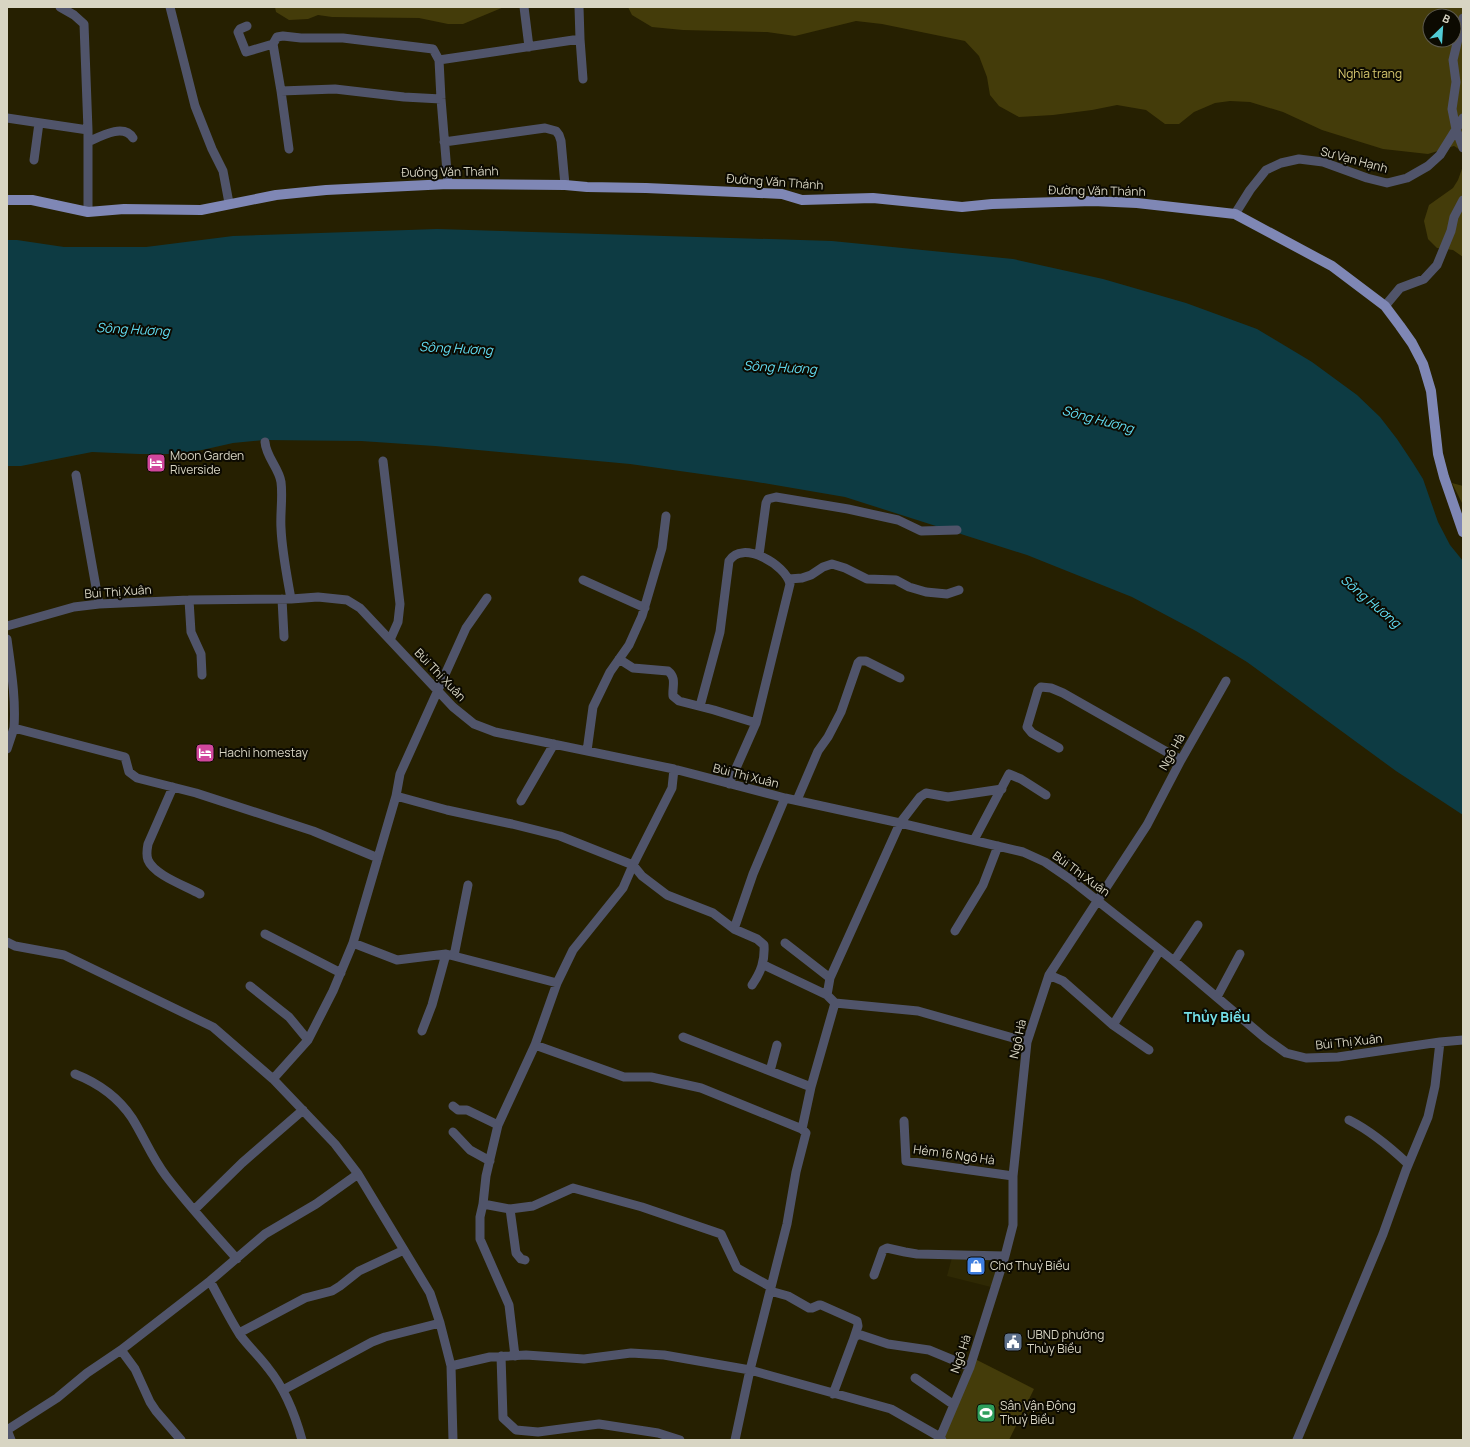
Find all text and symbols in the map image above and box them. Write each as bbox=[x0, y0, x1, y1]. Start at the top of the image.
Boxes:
north arrow bbox=[1422, 8, 1462, 48]
text: B bbox=[1440, 10, 1453, 27]
park label: Nghĩa trang bbox=[1338, 65, 1402, 82]
street label: Sư Vạn Hạnh bbox=[1319, 142, 1390, 177]
street label: Đường Văn Thánh bbox=[401, 162, 499, 181]
street label: Đường Văn Thánh bbox=[726, 170, 824, 193]
street label: Đường Văn Thánh bbox=[1048, 181, 1146, 200]
water label: Sông Hương bbox=[96, 318, 171, 340]
water label: Sông Hương bbox=[419, 337, 494, 359]
water label: Sông Hương bbox=[743, 356, 818, 378]
water label: Sông Hương bbox=[1060, 401, 1137, 438]
place label: Moon Garden Riverside bbox=[170, 447, 244, 478]
hotel icon: Moon Garden Riverside bbox=[145, 452, 167, 474]
water label: Sông Hương bbox=[1337, 570, 1406, 632]
street label: Bùi Thị Xuân bbox=[84, 581, 152, 602]
street label: Bùi Thị Xuân bbox=[411, 645, 470, 705]
street label: Ngô Hà bbox=[1155, 730, 1189, 773]
hotel icon: Hachi homestay bbox=[194, 742, 216, 764]
place label: Hachi homestay bbox=[219, 744, 309, 761]
street label: Bùi Thị Xuân bbox=[711, 759, 781, 792]
street label: Bùi Thị Xuân bbox=[1049, 847, 1114, 900]
district label: Thủy Biều bbox=[1184, 1007, 1250, 1026]
street label: Ngô Hà bbox=[1005, 1018, 1030, 1060]
street label: Bùi Thị Xuân bbox=[1315, 1030, 1383, 1053]
street label: Hẻm 16 Ngô Hà bbox=[912, 1140, 996, 1169]
shop icon: Chợ Thuỷ Biều bbox=[965, 1255, 987, 1277]
place label: Chợ Thuỷ Biều bbox=[990, 1257, 1070, 1274]
place label: UBND phường Thủy Biều bbox=[1027, 1326, 1104, 1357]
public building icon: UBND phường Thủy Biều bbox=[1002, 1331, 1024, 1353]
street label: Ngô Hà bbox=[946, 1332, 975, 1375]
place label: Sân Vận Động Thuỷ Biều bbox=[1000, 1397, 1076, 1428]
sports icon: Sân Vận Động Thuỷ Biều bbox=[975, 1402, 997, 1424]

